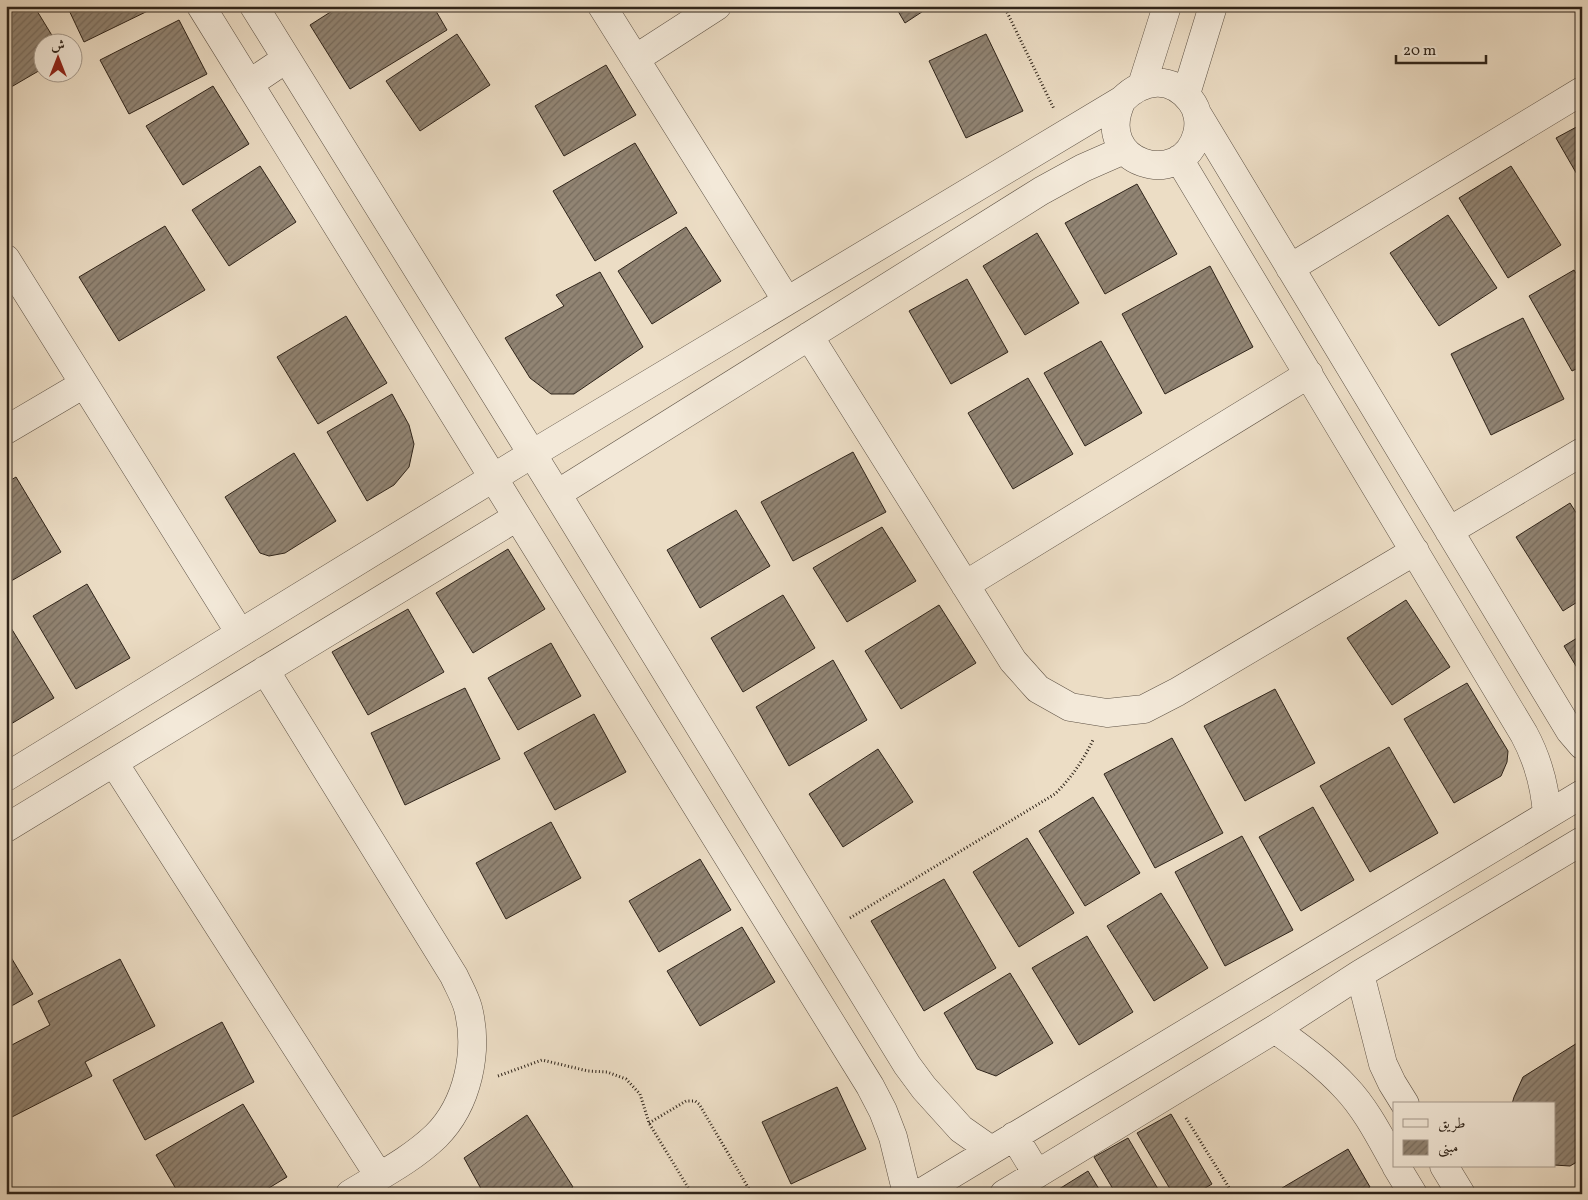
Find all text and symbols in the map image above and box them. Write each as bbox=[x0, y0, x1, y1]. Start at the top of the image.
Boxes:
north arrow bbox=[32, 32, 82, 82]
scale bar bbox=[1396, 32, 1486, 64]
text: ش bbox=[51, 37, 65, 56]
text: 20 m bbox=[1403, 41, 1436, 62]
legend bbox=[1393, 1102, 1556, 1168]
text: طريق bbox=[1438, 1114, 1465, 1135]
text: مبنى bbox=[1438, 1138, 1458, 1159]

